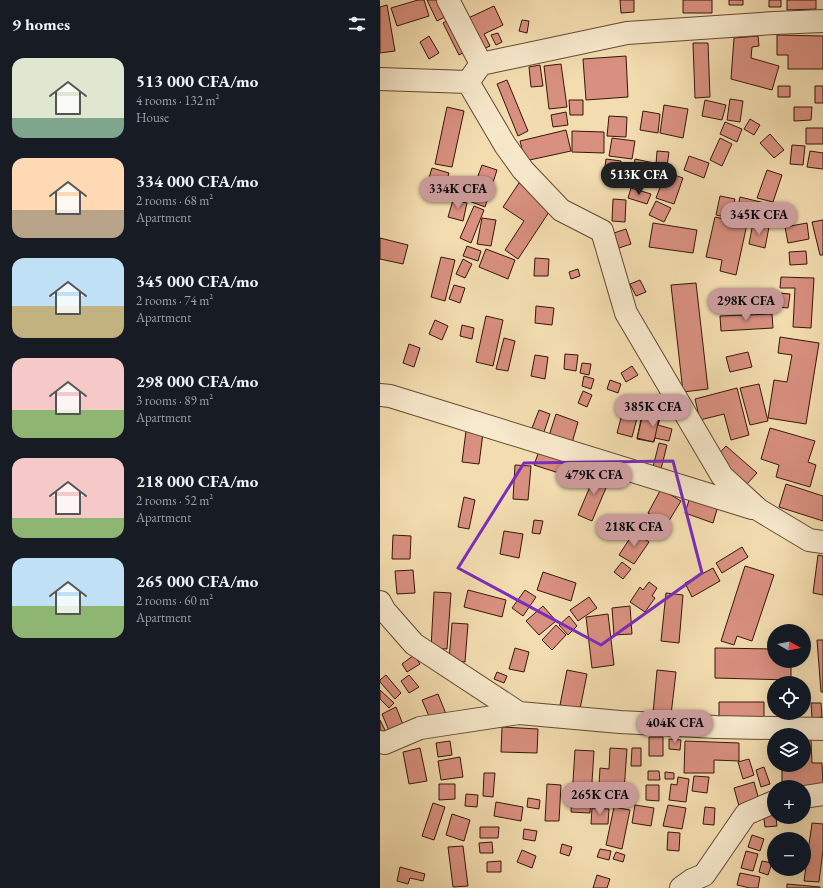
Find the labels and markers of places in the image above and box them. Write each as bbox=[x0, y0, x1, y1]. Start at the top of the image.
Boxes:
pin: 513K CFA bbox=[598, 162, 680, 196]
pin: 334K CFA bbox=[417, 176, 499, 210]
pin: 345K CFA bbox=[718, 202, 800, 236]
pin: 298K CFA bbox=[705, 288, 787, 322]
pin: 385K CFA bbox=[612, 394, 694, 428]
pin: 479K CFA bbox=[553, 462, 635, 496]
pin: 218K CFA bbox=[593, 514, 675, 548]
pin: 404K CFA bbox=[634, 710, 716, 744]
pin: 265K CFA bbox=[559, 782, 641, 816]

